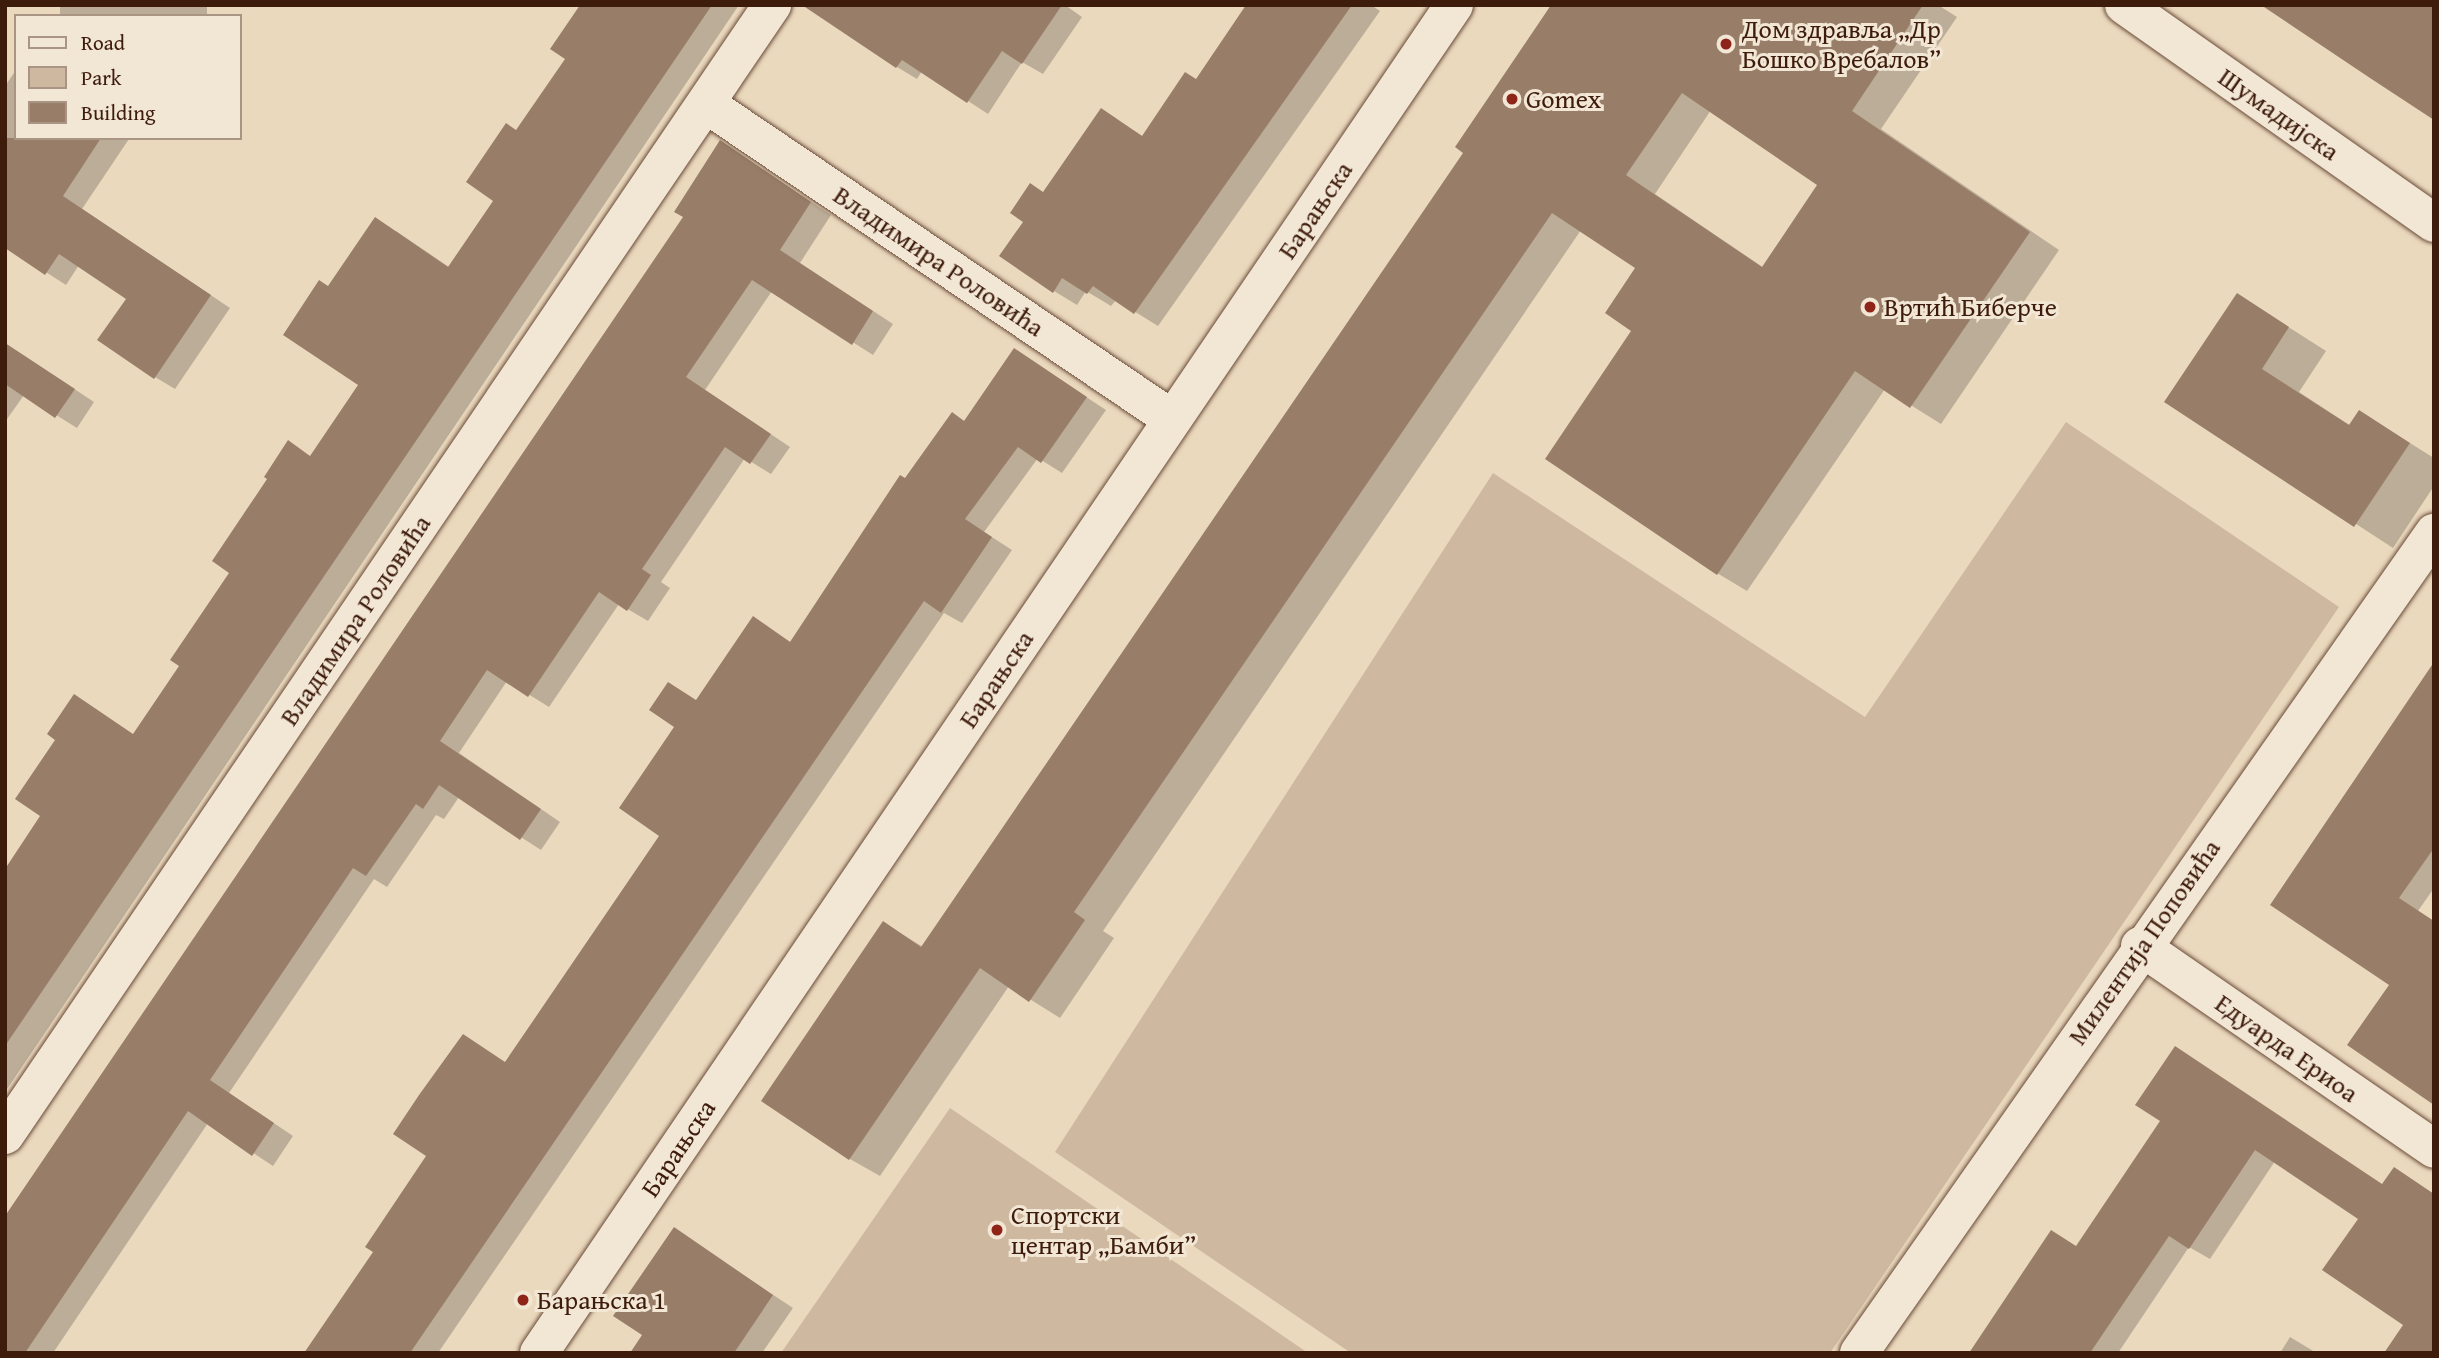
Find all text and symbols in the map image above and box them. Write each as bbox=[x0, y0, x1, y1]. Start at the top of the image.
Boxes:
place label: Дом здравља „Др Бошко Вребалов” bbox=[1742, 13, 1941, 74]
legend bbox=[14, 14, 242, 140]
text: Road bbox=[81, 27, 125, 58]
marker: Дом здравља „Др Бошко Вребалов” bbox=[1716, 34, 1736, 54]
street label: Шумадијска bbox=[2213, 61, 2345, 167]
text: Park bbox=[81, 62, 122, 93]
place label: Gomex bbox=[1526, 83, 1601, 115]
marker: Gomex bbox=[1504, 91, 1520, 107]
text: Building bbox=[81, 97, 155, 128]
street label: Барањска bbox=[1271, 155, 1359, 265]
street label: Владимира Роловића bbox=[828, 179, 1050, 343]
place label: Вртић Биберче bbox=[1884, 291, 2057, 323]
marker: Вртић Биберче bbox=[1862, 299, 1878, 315]
street label: Владимира Роловића bbox=[273, 509, 437, 731]
street label: Барањска bbox=[952, 624, 1040, 734]
street label: Милентија Поповића bbox=[2061, 833, 2227, 1051]
street label: Едуарда Ериоа bbox=[2209, 987, 2365, 1109]
street label: Барањска bbox=[634, 1093, 722, 1203]
place label: Спортски центар „Бамби” bbox=[1011, 1199, 1196, 1260]
marker: Спортски центар „Бамби” bbox=[989, 1222, 1005, 1238]
place label: Барањска 1 bbox=[537, 1284, 666, 1316]
marker: Барањска 1 bbox=[515, 1292, 531, 1308]

